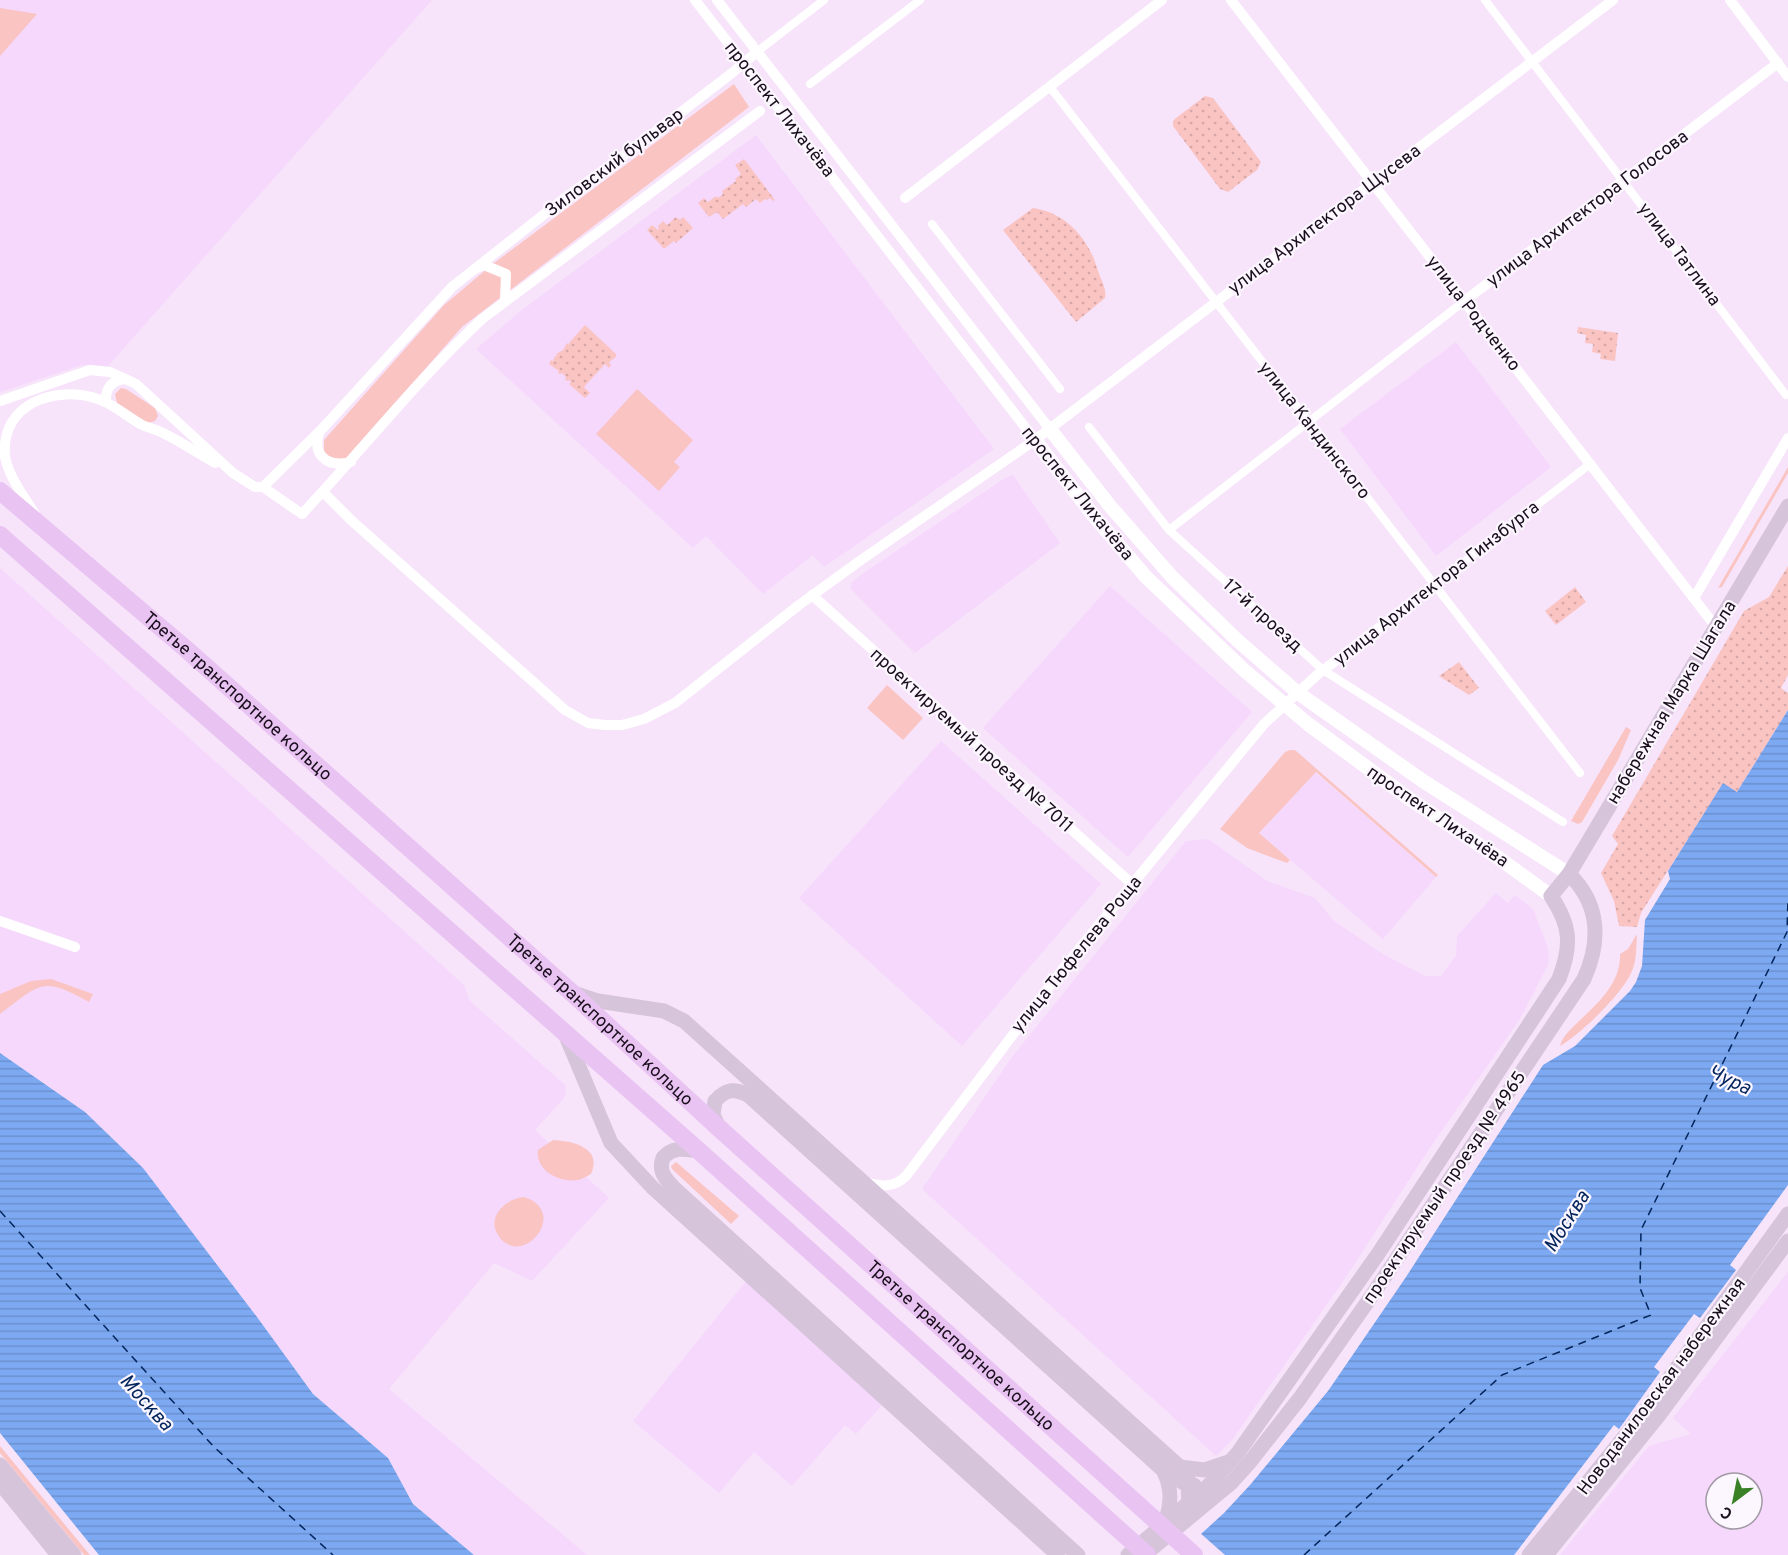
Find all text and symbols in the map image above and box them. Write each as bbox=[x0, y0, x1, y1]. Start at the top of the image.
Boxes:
street label: проспект Лихачёва bbox=[719, 37, 839, 183]
street label: Зиловский бульвар bbox=[541, 104, 689, 223]
street label: улица Архитектора Голосова bbox=[1482, 126, 1693, 293]
street label: улица Архитектора Щусева bbox=[1224, 140, 1426, 300]
street label: улица Татлина bbox=[1632, 198, 1725, 311]
street label: улица Родченко bbox=[1420, 251, 1525, 376]
street label: улица Кандинского bbox=[1253, 357, 1375, 504]
street label: проспект Лихачёва bbox=[1016, 422, 1138, 566]
street label: улица Архитектора Гинзбурга bbox=[1329, 497, 1544, 672]
street label: 17-й проезд bbox=[1217, 574, 1307, 658]
street label: набережная Марка Шагала bbox=[1602, 597, 1742, 809]
street label: Третье транспортное кольцо bbox=[138, 607, 336, 787]
street label: проектируемый проезд № 7011 bbox=[865, 644, 1077, 839]
street label: проспект Лихачёва bbox=[1362, 761, 1513, 873]
street label: улица Тюфелева Роща bbox=[1007, 872, 1148, 1038]
street label: Третье транспортное кольцо bbox=[501, 930, 698, 1112]
water label: Чура bbox=[1704, 1060, 1755, 1102]
street label: проектируемый проезд № 4965 bbox=[1359, 1067, 1532, 1309]
water label: Москва bbox=[1539, 1186, 1597, 1258]
street label: Третье транспортное кольцо bbox=[861, 1256, 1059, 1437]
street label: Новоданиловская набережная bbox=[1573, 1274, 1752, 1500]
water label: Москва bbox=[113, 1369, 178, 1438]
north arrow bbox=[1704, 1471, 1764, 1531]
text: С bbox=[1717, 1501, 1737, 1523]

